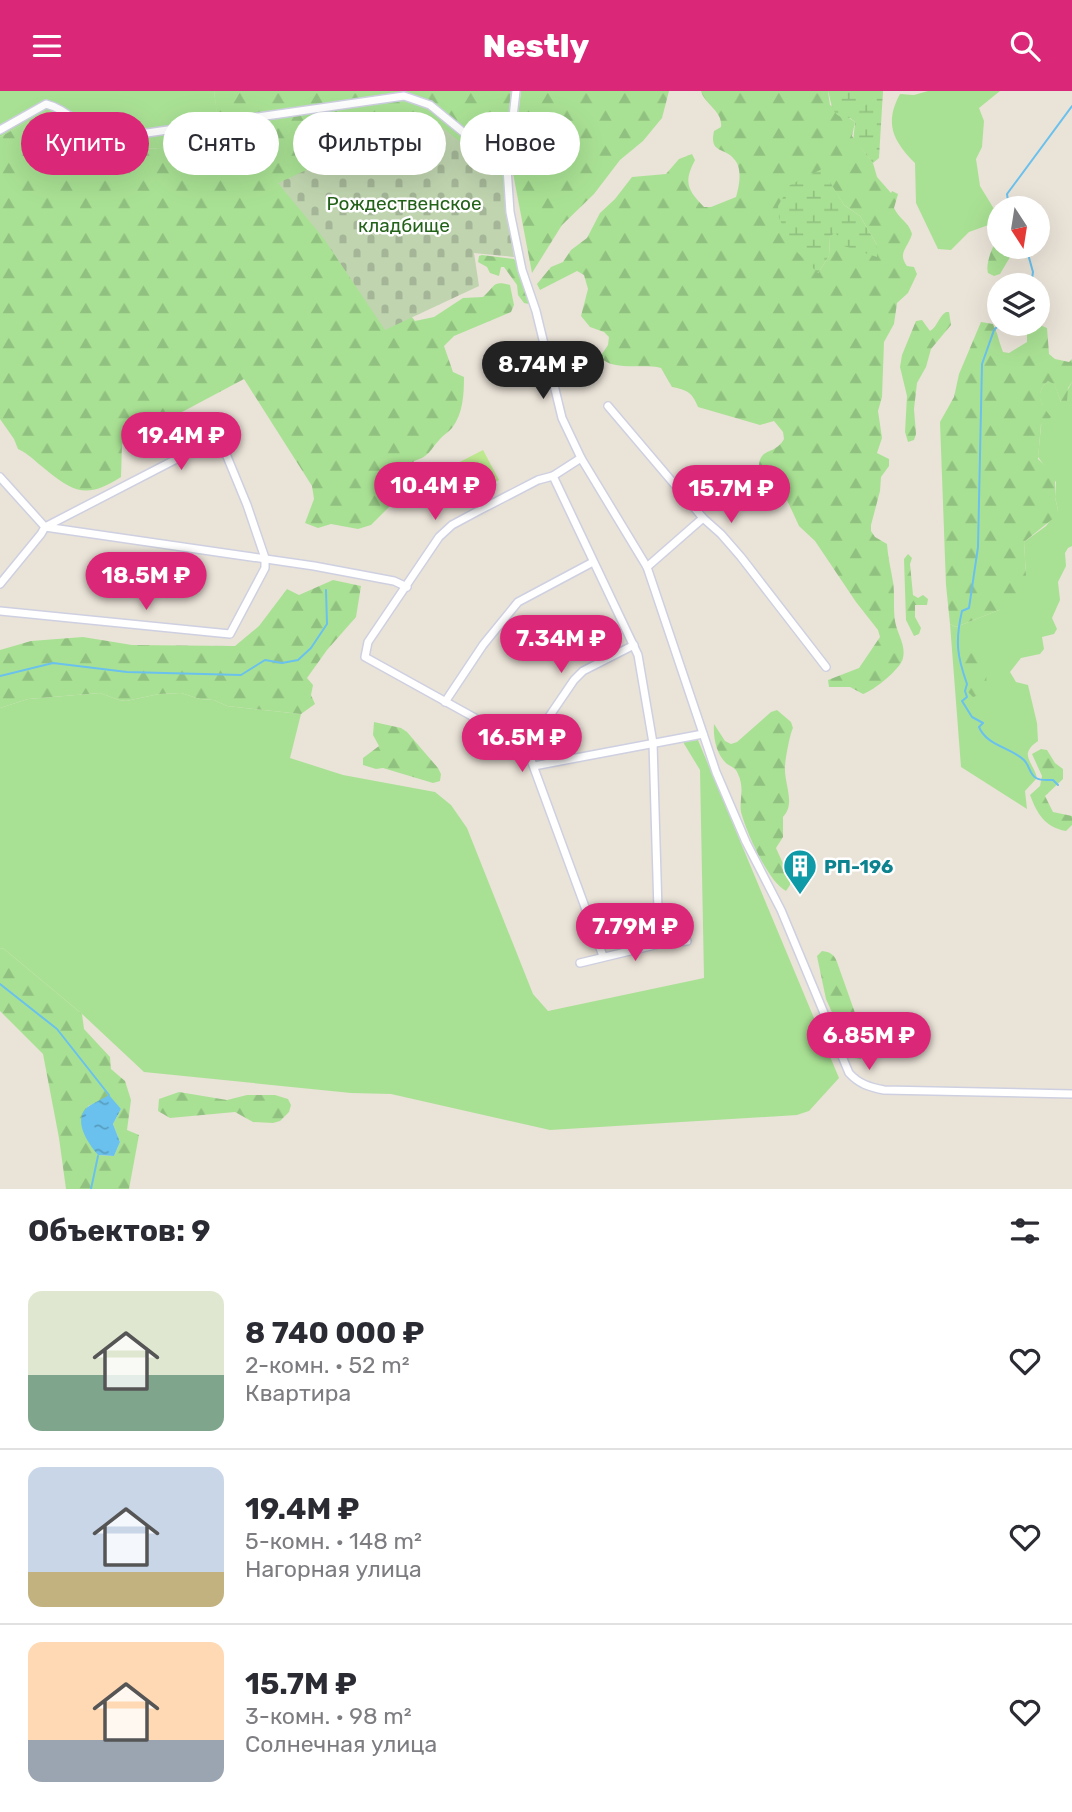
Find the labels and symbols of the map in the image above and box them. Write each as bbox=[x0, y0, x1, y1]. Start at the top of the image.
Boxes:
park label: Рождественское кладбище bbox=[326, 192, 482, 237]
north arrow bbox=[987, 196, 1050, 259]
pin: 8.74M ₽ bbox=[478, 341, 608, 401]
pin: 19.4M ₽ bbox=[116, 413, 246, 472]
pin: 10.4M ₽ bbox=[370, 463, 500, 522]
pin: 15.7M ₽ bbox=[666, 465, 796, 525]
pin: 18.5M ₽ bbox=[81, 553, 211, 612]
pin: 7.34M ₽ bbox=[496, 615, 626, 675]
pin: 16.5M ₽ bbox=[457, 715, 587, 774]
building icon: РП-196 bbox=[781, 847, 819, 896]
place label: РП-196 bbox=[824, 855, 893, 878]
pin: 7.79M ₽ bbox=[570, 903, 700, 963]
pin: 6.85M ₽ bbox=[804, 1013, 934, 1072]

